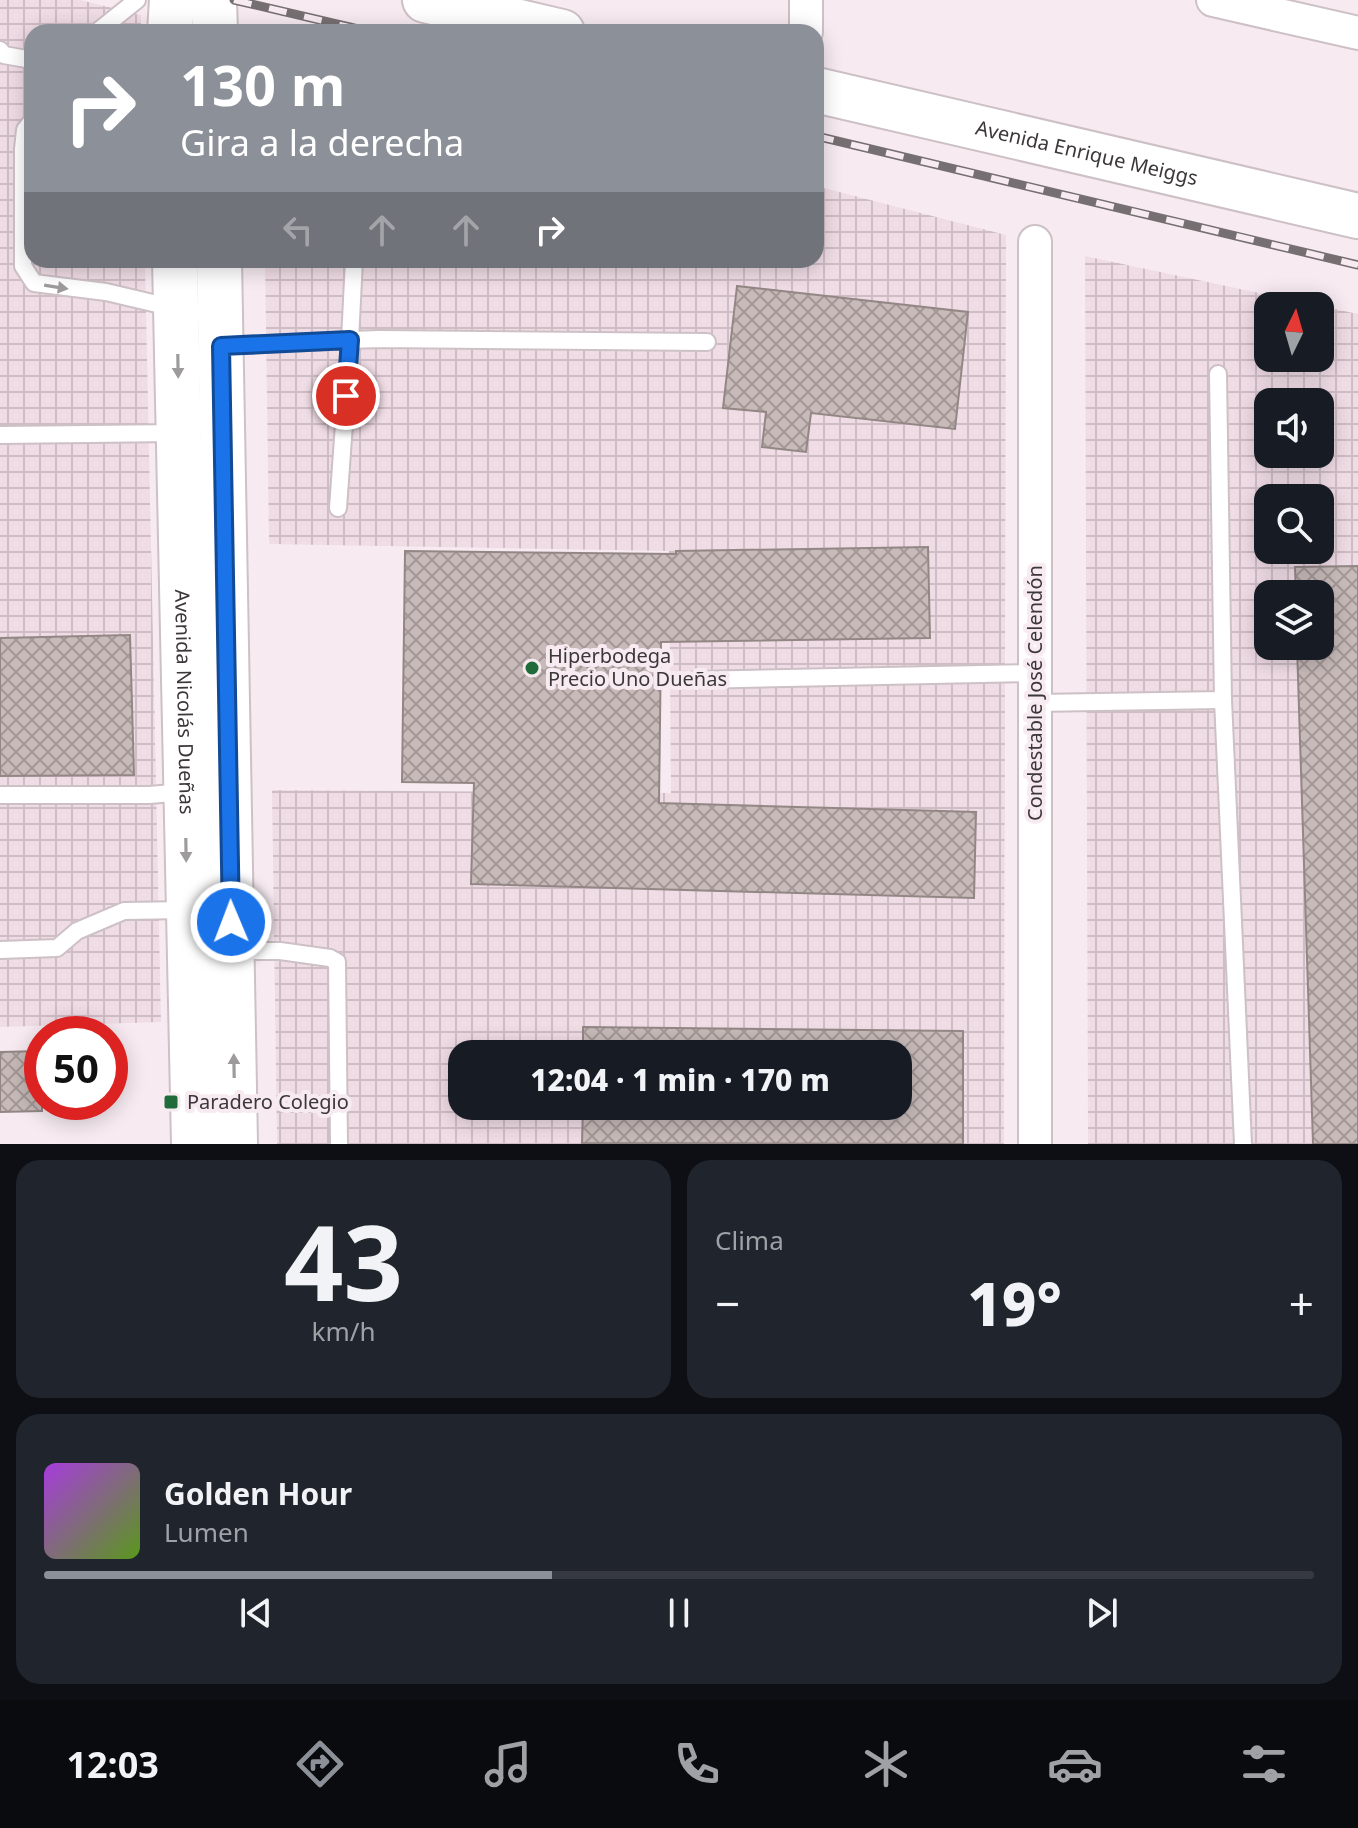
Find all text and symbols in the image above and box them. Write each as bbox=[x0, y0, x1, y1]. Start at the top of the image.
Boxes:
text: 130 m bbox=[180, 46, 345, 122]
icon: right bbox=[48, 56, 152, 160]
street label: Avenida Enrique Meiggs bbox=[973, 114, 1201, 191]
text: Gira a la derecha bbox=[180, 118, 464, 167]
icon: left bbox=[276, 208, 320, 252]
icon: ahead bbox=[360, 208, 404, 252]
icon: ahead bbox=[444, 208, 488, 252]
icon: right bbox=[528, 208, 572, 252]
one-way arrow bbox=[44, 281, 69, 294]
north arrow bbox=[1254, 292, 1334, 372]
map controls bbox=[1254, 292, 1334, 660]
one-way arrow bbox=[171, 354, 184, 379]
pin bbox=[312, 362, 380, 430]
icon: arrive bbox=[324, 374, 368, 418]
button: sound bbox=[1254, 388, 1334, 468]
button: search bbox=[1254, 484, 1334, 564]
street label: Condestable José Celendón bbox=[1021, 565, 1048, 821]
button: layers bbox=[1254, 580, 1334, 660]
street label: Avenida Nicolás Dueñas bbox=[169, 589, 201, 815]
place label: Hiperbodega Precio Uno Dueñas bbox=[548, 642, 727, 692]
marker: Hiperbodega Precio Uno Dueñas bbox=[523, 659, 541, 677]
one-way arrow bbox=[180, 838, 193, 863]
position arrow bbox=[189, 880, 273, 964]
speed limit sign: 50 bbox=[24, 1016, 128, 1120]
one-way arrow bbox=[228, 1053, 240, 1078]
text: 12:04 · 1 min · 170 m bbox=[530, 1059, 830, 1100]
place label: Paradero Colegio bbox=[187, 1088, 349, 1115]
marker: Paradero Colegio bbox=[162, 1093, 180, 1111]
text: 43 bbox=[284, 1190, 403, 1331]
text: Clima bbox=[715, 1222, 784, 1258]
text: 19° bbox=[967, 1262, 1062, 1344]
text: − bbox=[715, 1273, 740, 1333]
text: + bbox=[1289, 1273, 1314, 1333]
text: km/h bbox=[312, 1313, 375, 1349]
text: Golden Hour bbox=[164, 1473, 352, 1514]
text: Lumen bbox=[164, 1514, 249, 1550]
icon: previous bbox=[234, 1591, 278, 1635]
icon: pause bbox=[657, 1591, 701, 1635]
icon: next bbox=[1080, 1591, 1124, 1635]
icon: directions bbox=[292, 1736, 348, 1792]
icon: music bbox=[480, 1736, 536, 1792]
icon: phone bbox=[669, 1736, 725, 1792]
icon: climate bbox=[858, 1736, 914, 1792]
icon: car bbox=[1047, 1736, 1103, 1792]
icon: filters bbox=[1236, 1736, 1292, 1792]
text: 12:03 bbox=[66, 1740, 159, 1789]

